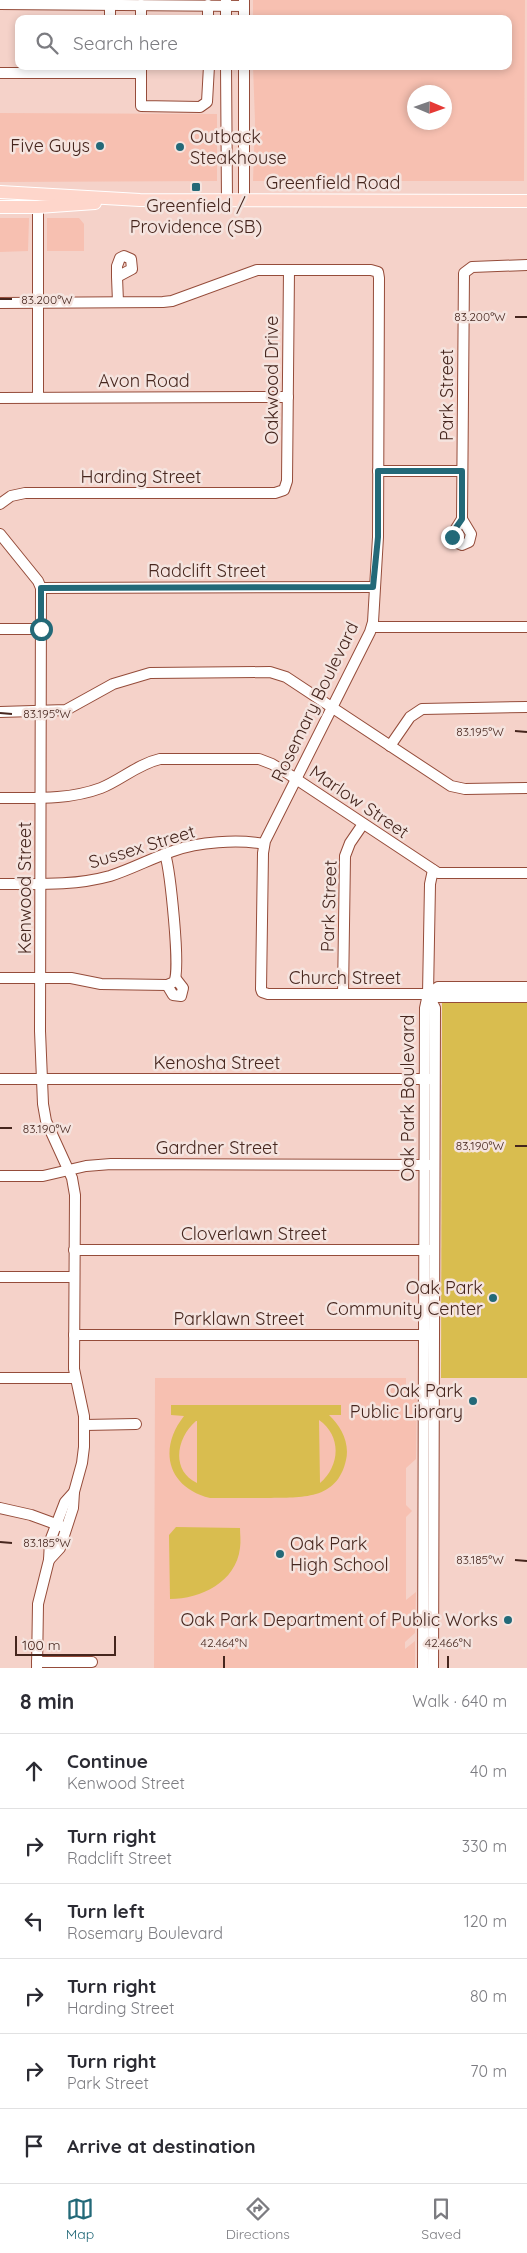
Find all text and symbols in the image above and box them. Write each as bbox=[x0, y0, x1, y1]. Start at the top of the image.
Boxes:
search box bbox=[15, 15, 512, 70]
icon: search bbox=[33, 29, 61, 57]
text: Search here bbox=[73, 31, 178, 55]
north arrow bbox=[407, 85, 452, 130]
place label: Outback Steakhouse bbox=[190, 125, 287, 169]
place label: Five Guys bbox=[10, 134, 90, 157]
marker: Five Guys bbox=[94, 140, 106, 152]
marker: Outback Steakhouse bbox=[174, 141, 186, 153]
street label: Greenfield Road bbox=[266, 171, 400, 194]
marker: Greenfield / Providence (SB) bbox=[190, 181, 202, 193]
place label: Greenfield / Providence (SB) bbox=[130, 194, 262, 238]
text: 83.200°W bbox=[21, 292, 73, 307]
text: 83.200°W bbox=[454, 309, 506, 324]
street label: Oakwood Drive bbox=[260, 316, 283, 444]
street label: Park Street bbox=[435, 349, 458, 441]
street label: Avon Road bbox=[98, 369, 190, 392]
street label: Harding Street bbox=[81, 465, 201, 488]
route end bbox=[441, 526, 464, 549]
street label: Radclift Street bbox=[148, 559, 266, 582]
route start bbox=[30, 618, 53, 641]
street label: Rosemary Boulevard bbox=[266, 618, 363, 786]
text: 83.195°W bbox=[23, 706, 71, 721]
text: 83.195°W bbox=[456, 724, 504, 739]
street label: Marlow Street bbox=[305, 760, 413, 843]
street label: Sussex Street bbox=[86, 819, 198, 874]
street label: Kenwood Street bbox=[13, 822, 36, 954]
street label: Park Street bbox=[315, 859, 342, 952]
street label: Church Street bbox=[289, 966, 401, 989]
street label: Oak Park Boulevard bbox=[396, 1015, 419, 1181]
street label: Kenosha Street bbox=[154, 1051, 280, 1074]
text: 83.190°W bbox=[23, 1121, 72, 1136]
street label: Gardner Street bbox=[156, 1136, 278, 1159]
text: 83.190°W bbox=[456, 1138, 505, 1153]
street label: Cloverlawn Street bbox=[181, 1222, 327, 1245]
place label: Oak Park Community Center bbox=[326, 1276, 483, 1320]
marker: Oak Park Community Center bbox=[487, 1292, 499, 1304]
street label: Parklawn Street bbox=[173, 1307, 305, 1330]
place label: Oak Park Public Library bbox=[350, 1379, 463, 1423]
marker: Oak Park Public Library bbox=[467, 1395, 479, 1407]
place label: Oak Park High School bbox=[290, 1532, 389, 1576]
text: 83.185°W bbox=[23, 1535, 71, 1550]
marker: Oak Park High School bbox=[274, 1548, 286, 1560]
text: 83.185°W bbox=[456, 1552, 504, 1567]
place label: Oak Park Department of Public Works bbox=[180, 1608, 498, 1631]
marker: Oak Park Department of Public Works bbox=[502, 1614, 514, 1626]
scale bar bbox=[15, 1633, 116, 1656]
text: 42.464°N bbox=[201, 1635, 247, 1650]
text: 42.466°N bbox=[425, 1635, 471, 1650]
text: 100 m bbox=[22, 1636, 60, 1654]
text: 8 min bbox=[20, 1688, 74, 1714]
text: Walk · 640 m bbox=[412, 1691, 507, 1711]
text: Continue bbox=[67, 1749, 148, 1773]
icon: ahead bbox=[20, 1757, 48, 1785]
text: 40 m bbox=[470, 1761, 507, 1781]
text: Kenwood Street bbox=[67, 1773, 185, 1793]
text: Turn right bbox=[67, 1824, 156, 1848]
icon: right bbox=[20, 1832, 48, 1860]
text: 330 m bbox=[462, 1836, 507, 1856]
text: Radclift Street bbox=[67, 1848, 172, 1868]
text: Turn left bbox=[67, 1899, 145, 1923]
icon: left bbox=[20, 1907, 48, 1935]
text: 120 m bbox=[464, 1911, 507, 1931]
text: Rosemary Boulevard bbox=[67, 1923, 223, 1943]
text: Turn right bbox=[67, 1974, 156, 1998]
icon: right bbox=[20, 1982, 48, 2010]
text: 80 m bbox=[470, 1986, 507, 2006]
text: Harding Street bbox=[67, 1998, 174, 2018]
text: Turn right bbox=[67, 2049, 156, 2073]
icon: right bbox=[20, 2057, 48, 2085]
text: 70 m bbox=[470, 2061, 507, 2081]
text: Park Street bbox=[67, 2073, 149, 2093]
icon: arrive bbox=[20, 2132, 48, 2160]
text: Arrive at destination bbox=[67, 2134, 256, 2158]
tab: Map bbox=[66, 2195, 94, 2243]
tab: Directions bbox=[226, 2195, 290, 2243]
tab: Saved bbox=[421, 2195, 461, 2243]

